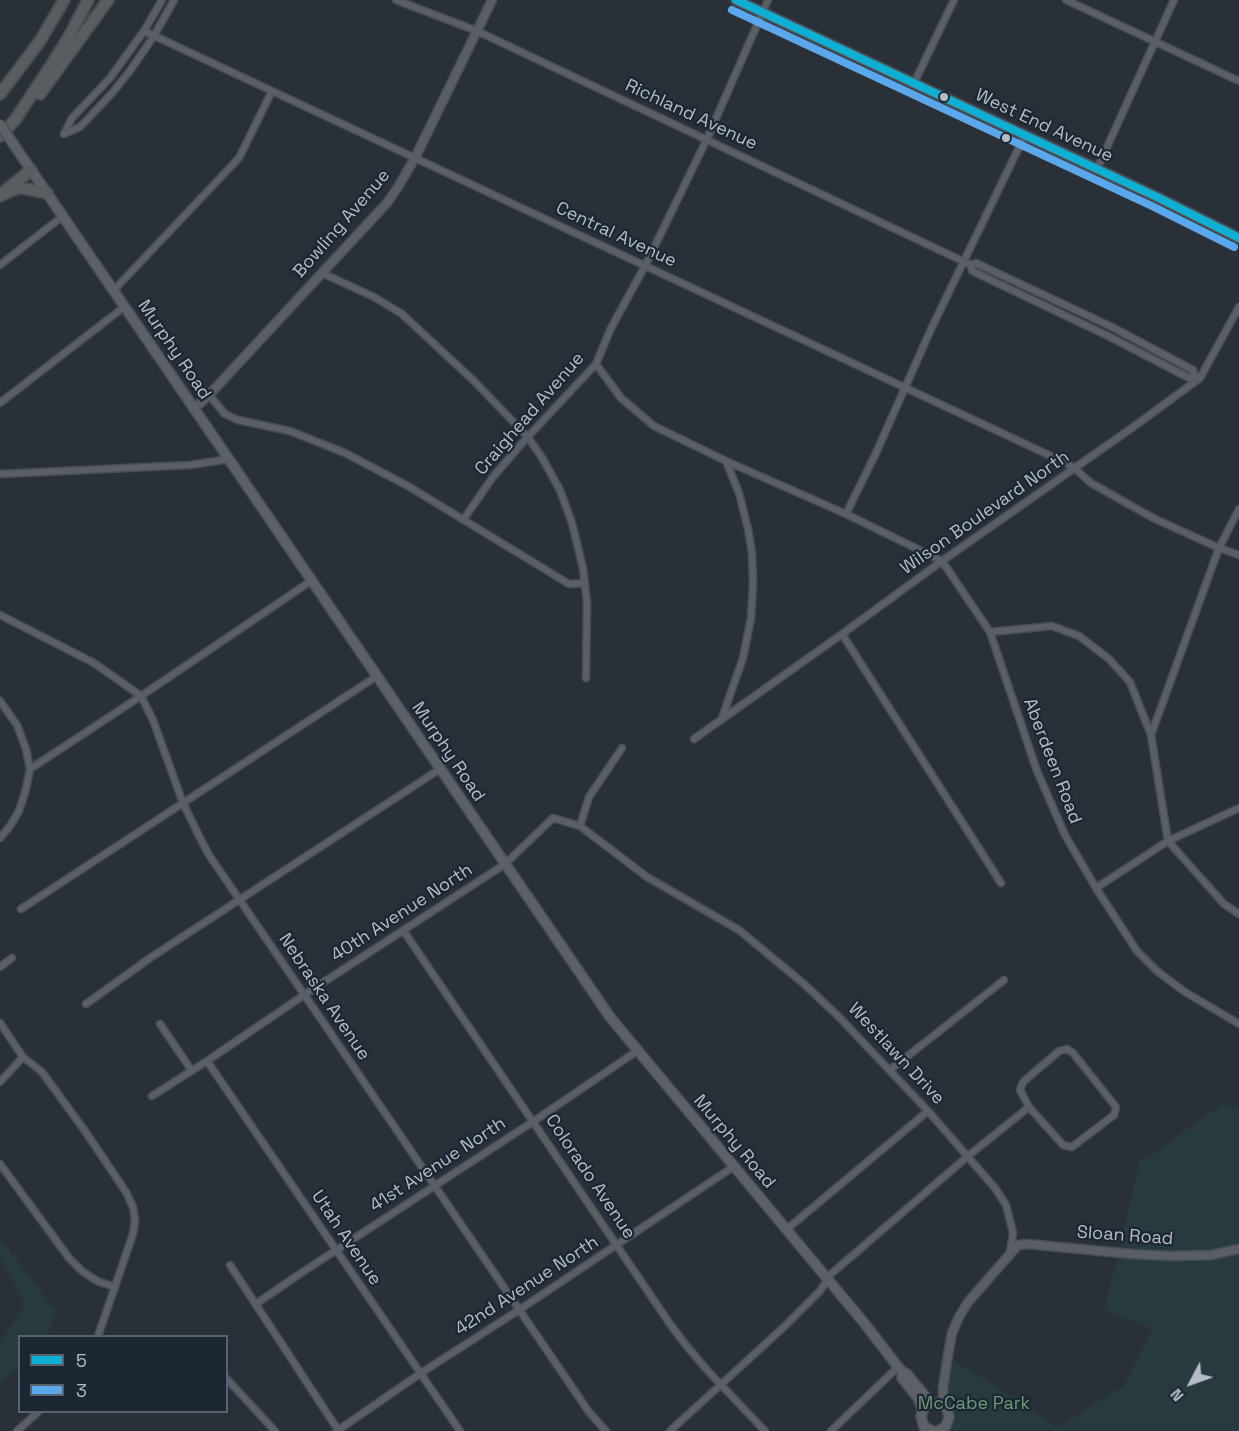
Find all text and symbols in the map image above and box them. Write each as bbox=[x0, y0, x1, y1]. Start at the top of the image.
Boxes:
street label: Richland Avenue bbox=[622, 75, 760, 155]
street label: West End Avenue bbox=[972, 85, 1116, 167]
unlabelled marker bbox=[938, 91, 950, 103]
unlabelled marker bbox=[1000, 132, 1012, 144]
street label: Bowling Avenue bbox=[289, 165, 395, 283]
street label: Central Avenue bbox=[552, 198, 680, 272]
street label: Murphy Road bbox=[133, 296, 215, 404]
street label: Craighead Avenue bbox=[471, 348, 589, 480]
street label: Wilson Boulevard North bbox=[896, 446, 1074, 580]
street label: Aberdeen Road bbox=[1018, 695, 1086, 827]
street label: Murphy Road bbox=[407, 698, 489, 806]
street label: 40th Avenue North bbox=[327, 859, 477, 967]
street label: Nebraska Avenue bbox=[274, 929, 374, 1065]
street label: Westlawn Drive bbox=[843, 999, 949, 1109]
street label: Murphy Road bbox=[689, 1091, 779, 1193]
street label: Colorado Avenue bbox=[540, 1111, 640, 1243]
street label: 41st Avenue North bbox=[366, 1113, 510, 1217]
street label: Utah Avenue bbox=[306, 1186, 386, 1290]
street label: Sloan Road bbox=[1076, 1222, 1174, 1250]
street label: 42nd Avenue North bbox=[451, 1232, 603, 1340]
legend bbox=[18, 1335, 228, 1413]
text: 5 bbox=[76, 1349, 87, 1372]
north arrow bbox=[1161, 1353, 1221, 1413]
text: 3 bbox=[76, 1379, 87, 1402]
text: N bbox=[1166, 1384, 1188, 1406]
park label: McCabe Park bbox=[918, 1393, 1030, 1415]

